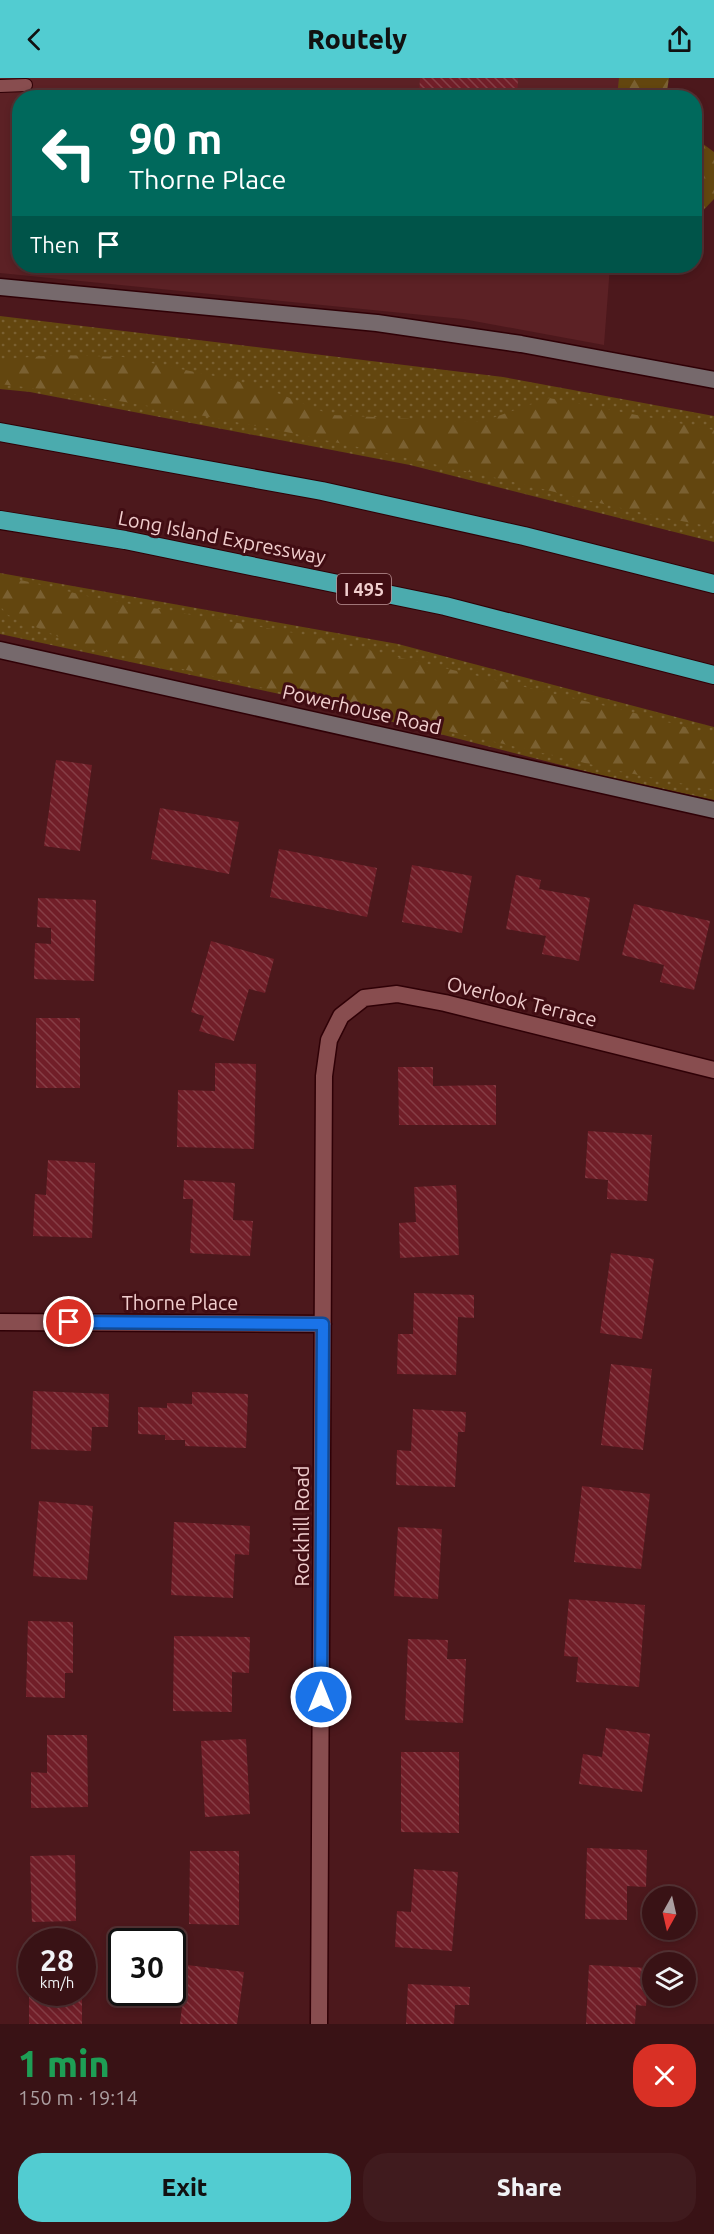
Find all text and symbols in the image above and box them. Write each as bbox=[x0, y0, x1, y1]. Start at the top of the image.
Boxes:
icon: back bbox=[18, 23, 51, 56]
icon: share bbox=[663, 23, 696, 56]
text: Routely bbox=[307, 24, 407, 54]
icon: left bbox=[30, 114, 108, 192]
text: 90 m bbox=[129, 115, 223, 162]
text: Thorne Place bbox=[129, 164, 287, 194]
icon: arrive bbox=[92, 228, 125, 261]
text: Then bbox=[30, 232, 80, 257]
street label: Long Island Expressway bbox=[116, 506, 328, 568]
road number: I 495 bbox=[337, 574, 391, 604]
street label: Powerhouse Road bbox=[280, 680, 444, 738]
street label: Overlook Terrace bbox=[444, 971, 600, 1031]
street label: Thorne Place bbox=[122, 1291, 238, 1314]
pin bbox=[43, 1296, 94, 1347]
icon: arrive bbox=[52, 1305, 85, 1338]
street label: Rockhill Road bbox=[290, 1466, 313, 1586]
position arrow bbox=[289, 1665, 353, 1729]
north arrow bbox=[642, 1886, 696, 1940]
map controls bbox=[642, 1886, 696, 2006]
speed limit sign: 30 bbox=[108, 1928, 186, 2006]
text: 28 bbox=[40, 1943, 74, 1977]
button: layers bbox=[642, 1952, 696, 2006]
text: km/h bbox=[40, 1974, 74, 1991]
text: 1 min bbox=[18, 2043, 110, 2084]
button: close bbox=[633, 2044, 696, 2107]
text: 150 m · 19:14 bbox=[18, 2086, 138, 2109]
button: Exit bbox=[18, 2153, 351, 2222]
button: Share bbox=[363, 2153, 696, 2222]

